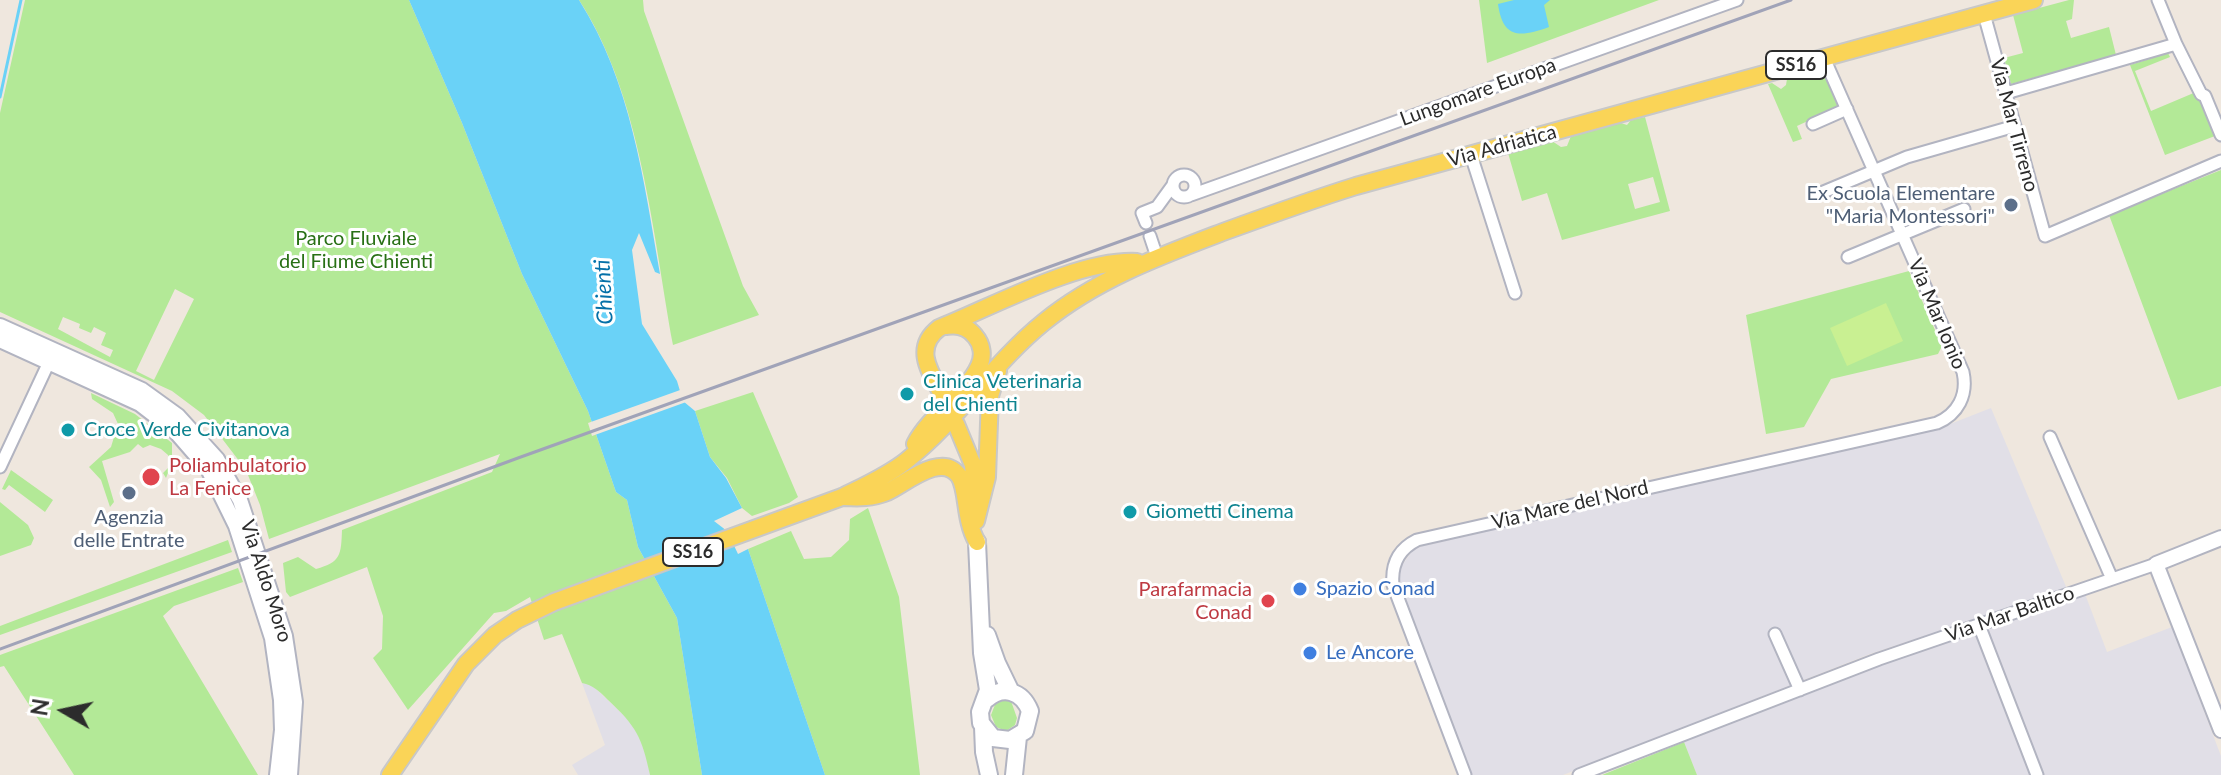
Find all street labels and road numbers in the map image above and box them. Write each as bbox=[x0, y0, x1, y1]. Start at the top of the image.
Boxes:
road number: SS16 bbox=[1766, 51, 1826, 79]
street label: Lungomare Europa bbox=[1397, 53, 1559, 131]
street label: Via Mar Tirreno bbox=[1985, 55, 2043, 195]
street label: Via Adriatica bbox=[1445, 120, 1559, 172]
street label: Via Mar Ionio bbox=[1903, 255, 1971, 373]
street label: Via Mare del Nord bbox=[1489, 475, 1651, 535]
street label: Via Aldo Moro bbox=[235, 517, 297, 645]
road number: SS16 bbox=[663, 538, 723, 566]
street label: Via Mar Baltico bbox=[1943, 581, 2077, 647]

